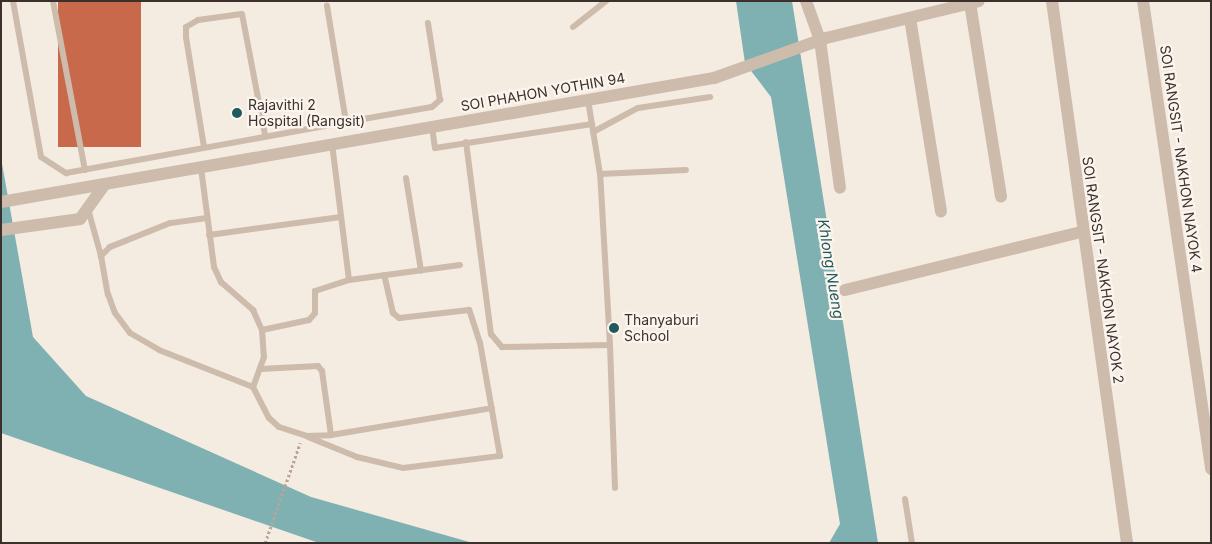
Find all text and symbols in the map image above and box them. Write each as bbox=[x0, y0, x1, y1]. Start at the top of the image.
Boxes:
street label: SOI RANGSIT - NAKHON NAYOK 4 bbox=[1157, 44, 1205, 274]
street label: SOI PHAHON YOTHIN 94 bbox=[459, 69, 627, 115]
place label: Rajavithi 2 Hospital (Rangsit) bbox=[248, 97, 365, 130]
marker: Rajavithi 2 Hospital (Rangsit) bbox=[230, 106, 244, 120]
street label: SOI RANGSIT - NAKHON NAYOK 2 bbox=[1079, 155, 1127, 385]
water label: Khlong Nueng bbox=[814, 218, 848, 320]
place label: Thanyaburi School bbox=[624, 312, 699, 344]
marker: Thanyaburi School bbox=[608, 322, 620, 334]

